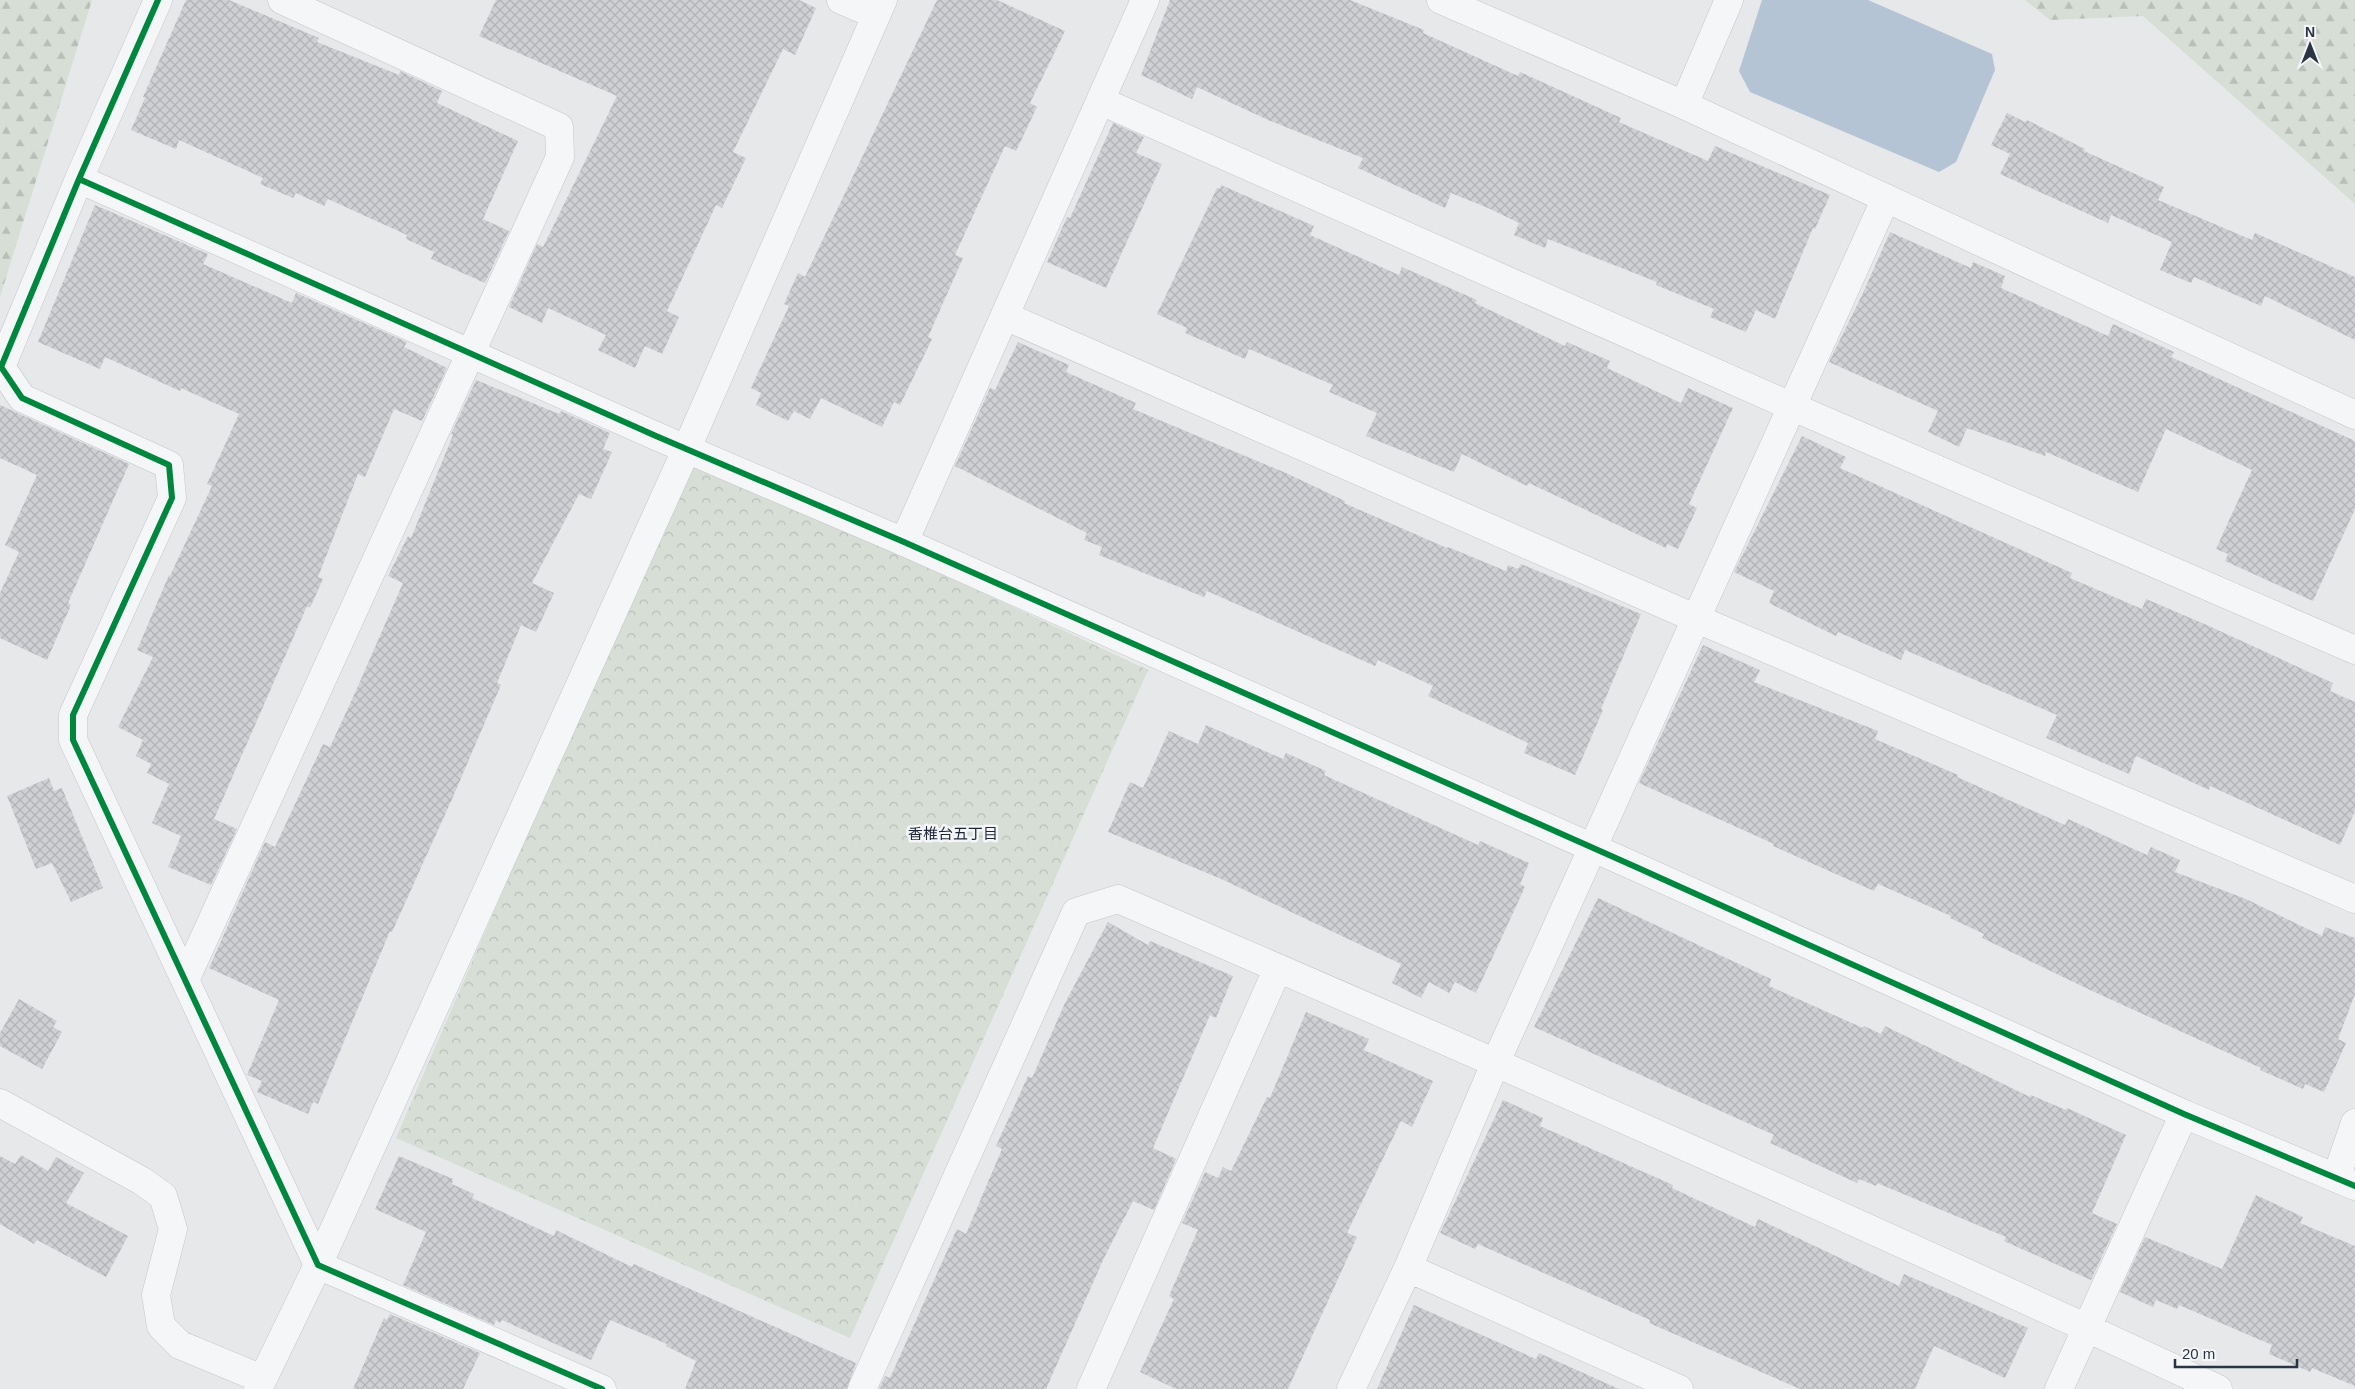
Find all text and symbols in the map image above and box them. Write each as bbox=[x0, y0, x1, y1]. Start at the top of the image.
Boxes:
north arrow bbox=[2285, 20, 2335, 70]
text: N bbox=[2305, 24, 2315, 40]
district label: 香椎台五丁目 bbox=[908, 825, 998, 842]
scale bar bbox=[2175, 1336, 2298, 1368]
text: 20 m bbox=[2182, 1345, 2215, 1362]

